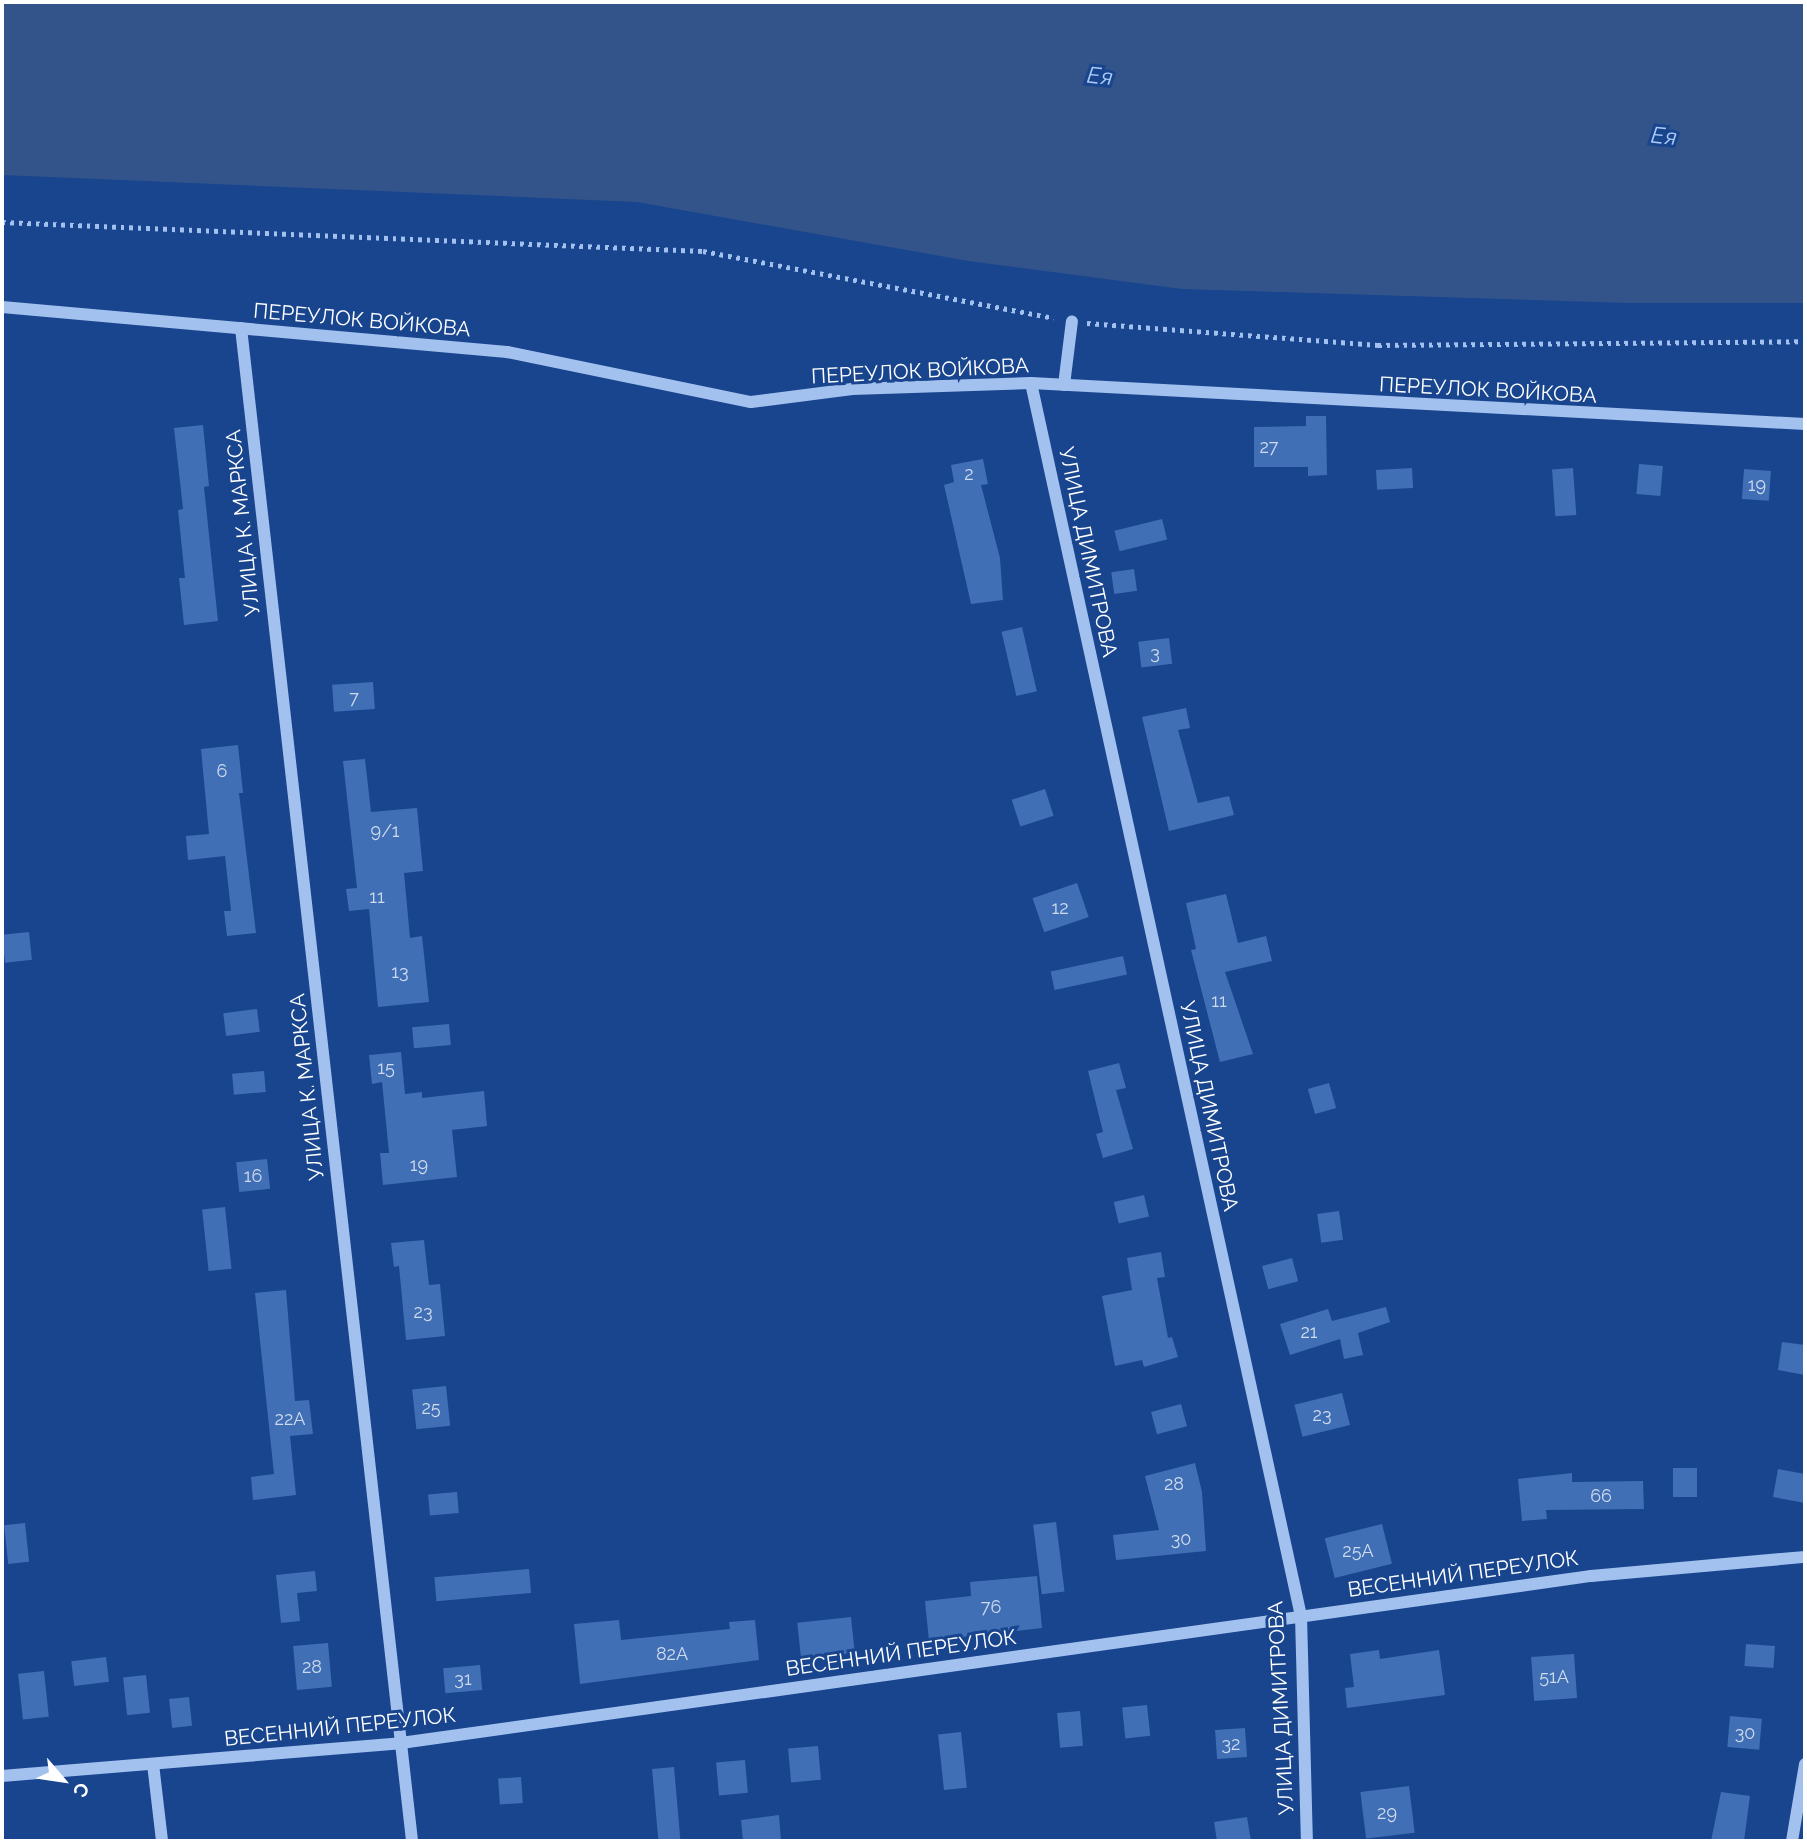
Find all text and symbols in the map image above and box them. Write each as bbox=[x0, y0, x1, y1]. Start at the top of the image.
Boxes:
water label: Ея bbox=[1086, 61, 1114, 91]
water label: Ея bbox=[1650, 121, 1678, 151]
street label: ПЕРЕУЛОК ВОЙКОВА bbox=[252, 298, 472, 342]
street label: ПЕРЕУЛОК ВОЙКОВА bbox=[810, 353, 1030, 389]
street label: ПЕРЕУЛОК ВОЙКОВА bbox=[1378, 372, 1598, 408]
street label: УЛИЦА К. МАРКСА bbox=[221, 428, 265, 618]
house number: 27 bbox=[1259, 436, 1279, 458]
street label: УЛИЦА ДИМИТРОВА bbox=[1053, 444, 1123, 660]
house number: 2 bbox=[964, 463, 974, 485]
house number: 19 bbox=[1748, 474, 1766, 496]
house number: 3 bbox=[1150, 642, 1160, 664]
house number: 7 bbox=[349, 687, 359, 709]
house number: 6 bbox=[217, 760, 227, 782]
house number: 9/1 bbox=[371, 820, 399, 842]
house number: 11 bbox=[369, 886, 385, 908]
house number: 12 bbox=[1051, 897, 1069, 919]
house number: 13 bbox=[391, 961, 409, 983]
house number: 11 bbox=[1211, 990, 1227, 1012]
street label: УЛИЦА К. МАРКСА bbox=[285, 992, 329, 1182]
street label: УЛИЦА ДИМИТРОВА bbox=[1174, 998, 1244, 1214]
house number: 15 bbox=[377, 1057, 395, 1079]
house number: 19 bbox=[410, 1154, 428, 1176]
house number: 16 bbox=[244, 1165, 262, 1187]
house number: 23 bbox=[414, 1301, 432, 1323]
house number: 21 bbox=[1300, 1321, 1318, 1343]
house number: 25 bbox=[421, 1397, 441, 1419]
house number: 23 bbox=[1313, 1404, 1331, 1426]
house number: 22А bbox=[275, 1408, 305, 1430]
house number: 28 bbox=[1164, 1473, 1184, 1495]
house number: 66 bbox=[1590, 1485, 1612, 1507]
house number: 30 bbox=[1171, 1528, 1191, 1550]
house number: 25А bbox=[1342, 1540, 1374, 1562]
street label: ВЕСЕННИЙ ПЕРЕУЛОК bbox=[1346, 1545, 1580, 1603]
house number: 76 bbox=[981, 1596, 1001, 1618]
street label: УЛИЦА ДИМИТРОВА bbox=[1263, 1600, 1299, 1816]
street label: ВЕСЕННИЙ ПЕРЕУЛОК bbox=[784, 1624, 1018, 1682]
house number: 82А bbox=[656, 1643, 688, 1665]
house number: 28 bbox=[302, 1656, 322, 1678]
house number: 51А bbox=[1539, 1666, 1569, 1688]
house number: 31 bbox=[454, 1668, 472, 1690]
street label: ВЕСЕННИЙ ПЕРЕУЛОК bbox=[223, 1702, 457, 1752]
house number: 30 bbox=[1735, 1722, 1755, 1744]
house number: 32 bbox=[1222, 1733, 1240, 1755]
north arrow bbox=[28, 1745, 98, 1815]
text: С bbox=[69, 1779, 94, 1801]
house number: 29 bbox=[1377, 1802, 1397, 1824]

